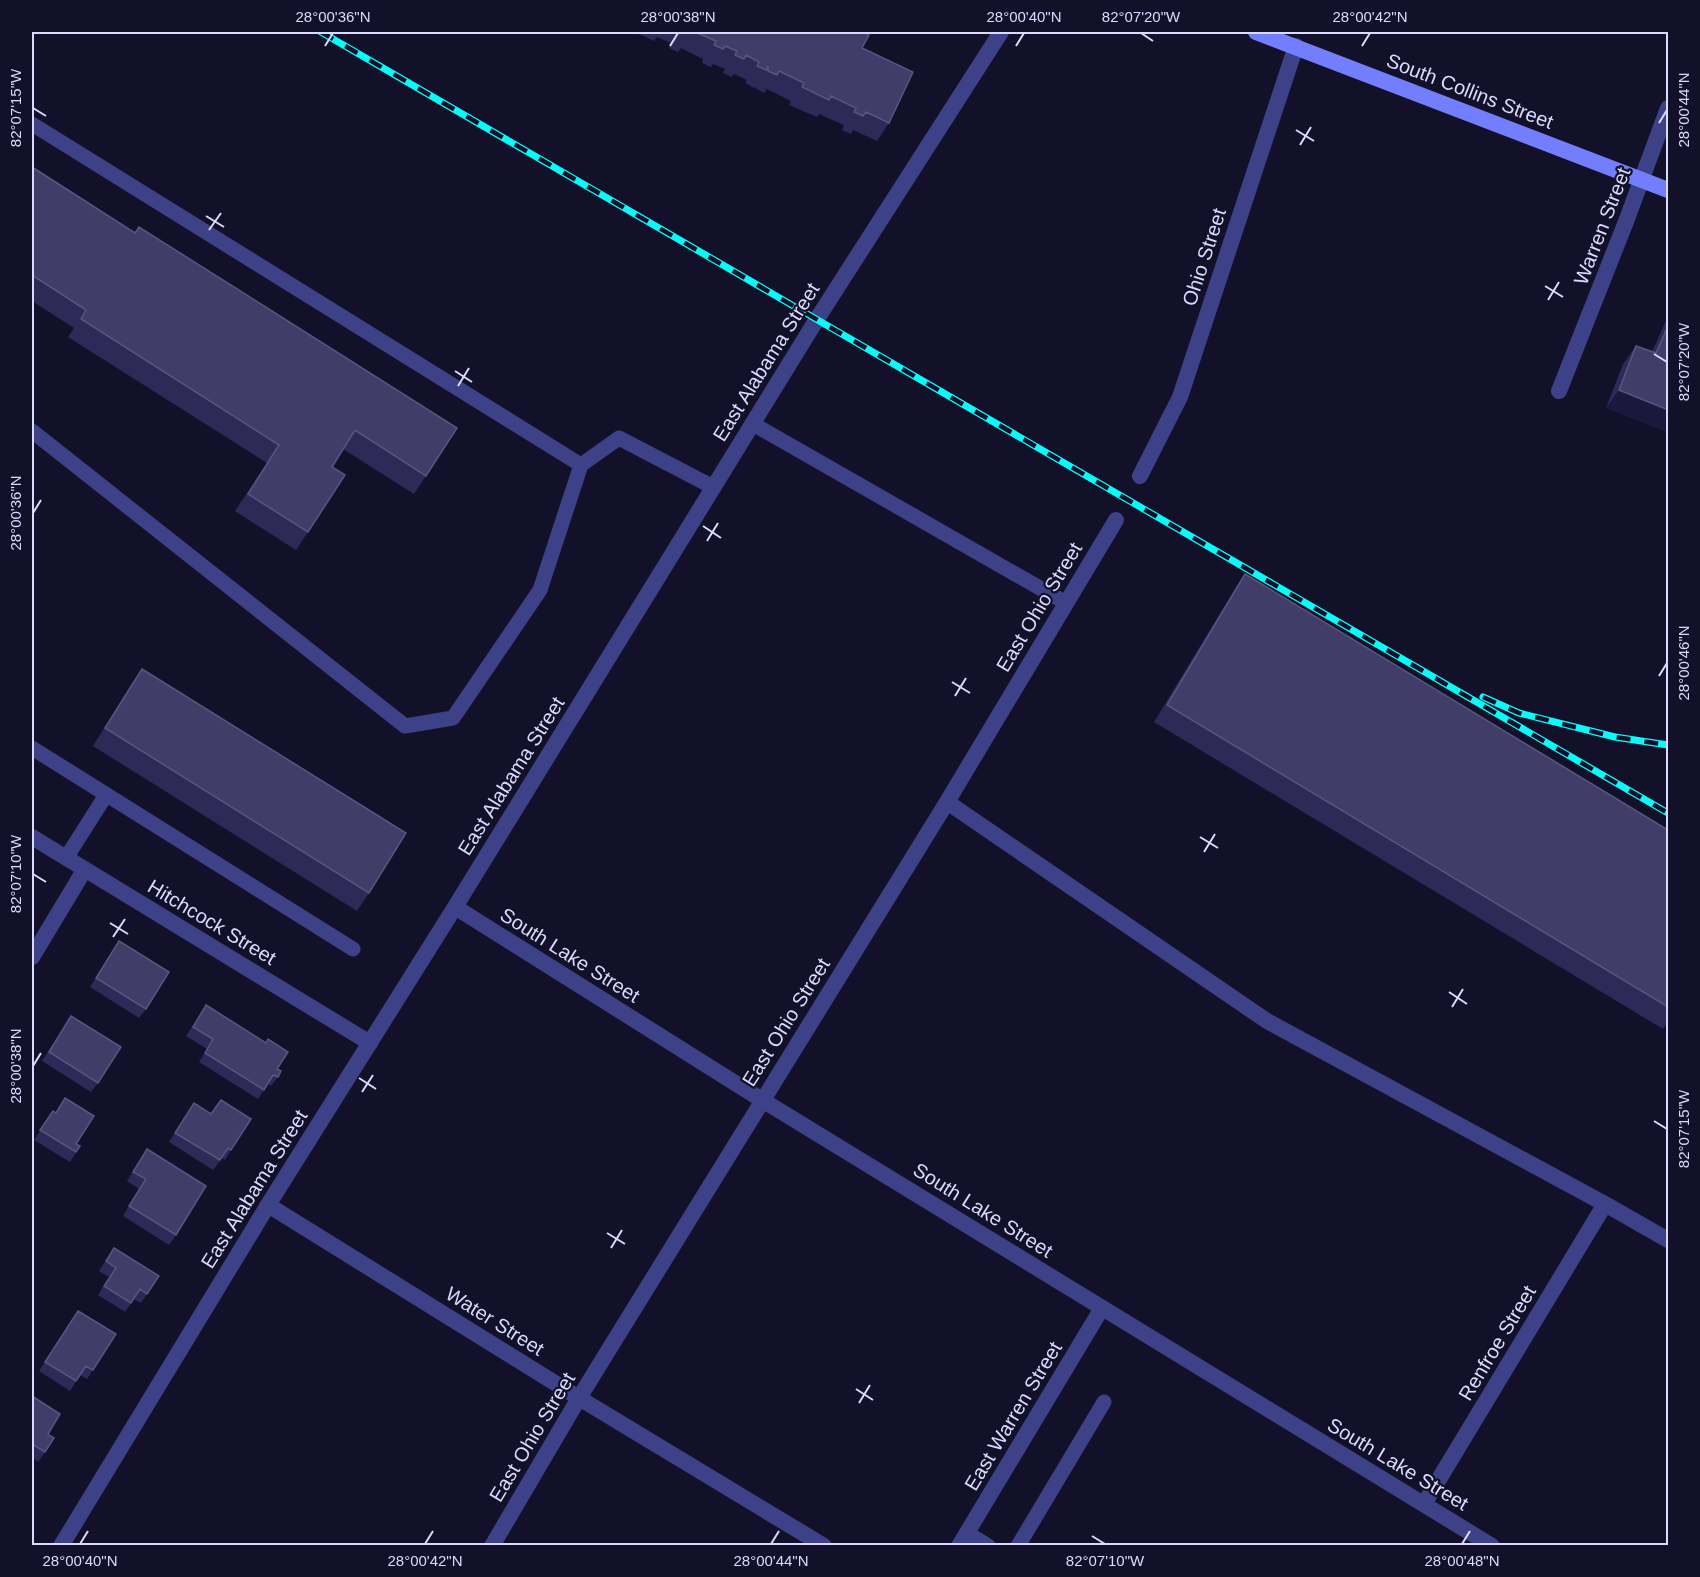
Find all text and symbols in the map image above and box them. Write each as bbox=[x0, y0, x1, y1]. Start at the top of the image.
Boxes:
text: 28°00'36"N bbox=[295, 8, 371, 25]
text: 28°00'38"N bbox=[640, 8, 716, 25]
text: 28°00'40"N bbox=[986, 8, 1062, 25]
text: 82°07'20"W bbox=[1102, 8, 1181, 25]
text: 28°00'42"N bbox=[1332, 8, 1408, 25]
street label: South Collins Street bbox=[1384, 49, 1557, 133]
text: 82°07'15"W bbox=[7, 68, 24, 147]
text: 28°00'44"N bbox=[1675, 72, 1692, 148]
street label: Warren Street bbox=[1570, 164, 1635, 288]
street label: Ohio Street bbox=[1178, 205, 1230, 309]
street label: East Alabama Street bbox=[708, 278, 824, 445]
text: 82°07'20"W bbox=[1675, 322, 1692, 401]
text: 28°00'36"N bbox=[7, 475, 24, 551]
street label: East Ohio Street bbox=[992, 538, 1086, 676]
text: 28°00'46"N bbox=[1675, 625, 1692, 701]
street label: East Alabama Street bbox=[453, 692, 569, 859]
text: 82°07'10"W bbox=[7, 834, 24, 913]
street label: Hitchcock Street bbox=[144, 875, 280, 969]
street label: South Lake Street bbox=[496, 903, 644, 1007]
street label: East Ohio Street bbox=[738, 954, 834, 1090]
text: 28°00'38"N bbox=[7, 1028, 24, 1104]
text: 82°07'15"W bbox=[1675, 1089, 1692, 1168]
street label: East Alabama Street bbox=[196, 1105, 312, 1272]
street label: South Lake Street bbox=[909, 1158, 1057, 1262]
street label: Renfroe Street bbox=[1454, 1281, 1540, 1404]
street label: Water Street bbox=[442, 1282, 548, 1360]
street label: East Warren Street bbox=[960, 1337, 1066, 1494]
street label: East Ohio Street bbox=[485, 1368, 579, 1506]
street label: South Lake Street bbox=[1324, 1413, 1473, 1515]
text: 28°00'40"N bbox=[42, 1552, 118, 1569]
text: 28°00'42"N bbox=[387, 1552, 463, 1569]
text: 28°00'44"N bbox=[733, 1552, 809, 1569]
text: 82°07'10"W bbox=[1066, 1552, 1145, 1569]
text: 28°00'48"N bbox=[1424, 1552, 1500, 1569]

